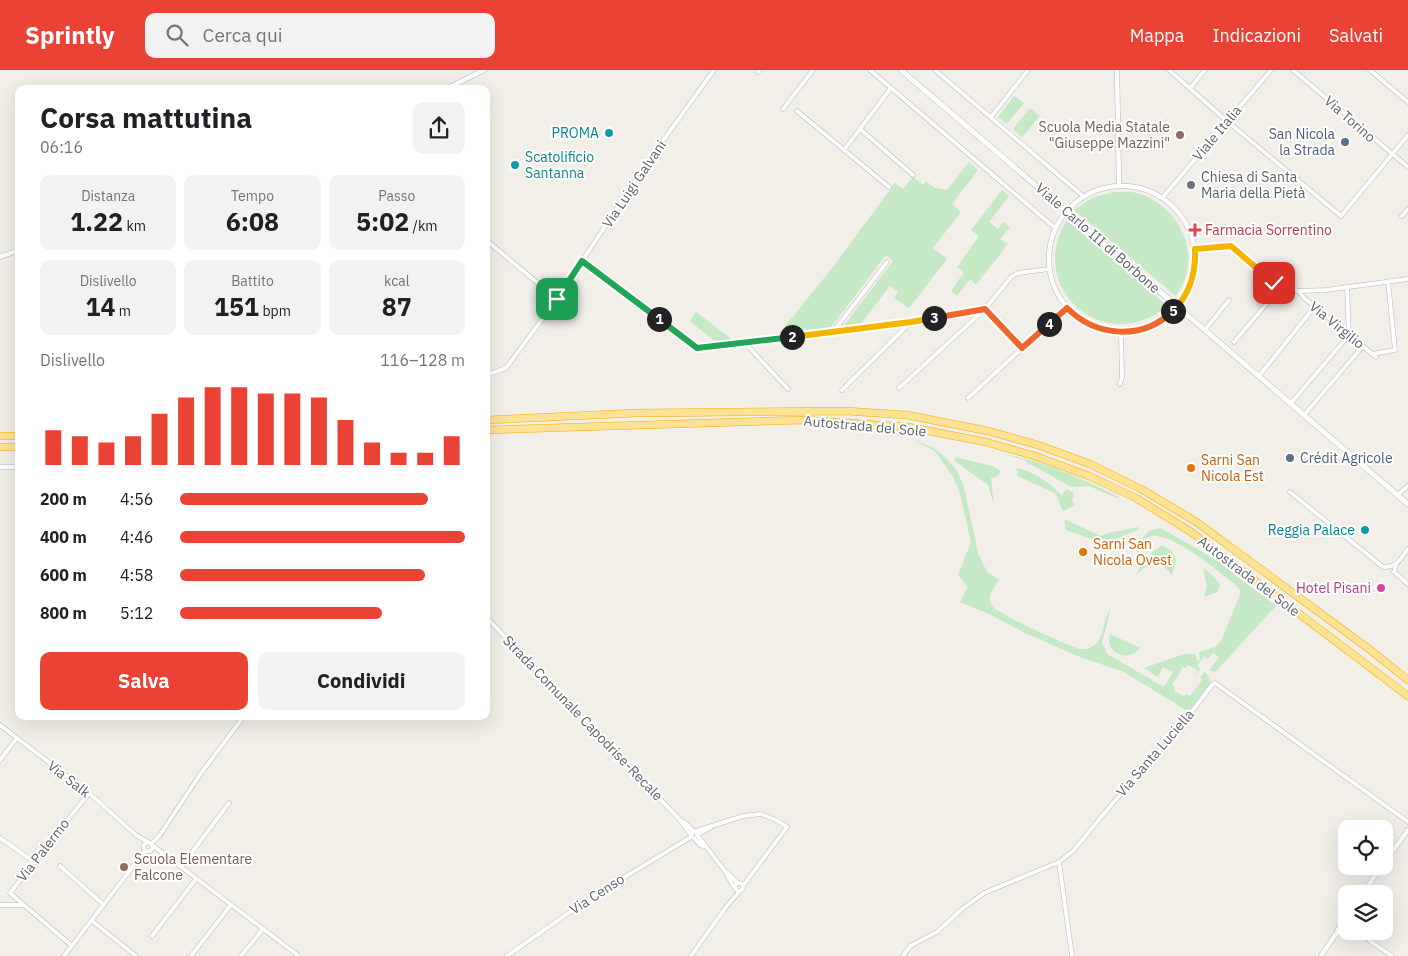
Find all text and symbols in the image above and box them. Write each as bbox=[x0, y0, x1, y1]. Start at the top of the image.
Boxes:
search box bbox=[145, 13, 495, 58]
text: Sprintly bbox=[25, 19, 115, 51]
icon: search bbox=[163, 21, 191, 49]
text: Cerca qui bbox=[203, 23, 282, 47]
text: Mappa bbox=[1130, 24, 1184, 47]
text: Indicazioni bbox=[1212, 24, 1301, 47]
text: Salvati bbox=[1329, 24, 1383, 47]
street label: Via Torino bbox=[1321, 92, 1379, 146]
text: Corsa mattutina bbox=[40, 99, 252, 136]
street label: Viale Italia bbox=[1189, 101, 1246, 164]
button: share bbox=[413, 102, 465, 154]
place label: Scuola Media Statale "Giuseppe Mazzini" bbox=[1039, 118, 1170, 152]
place label: PROMA bbox=[551, 124, 599, 142]
place label: San Nicola la Strada bbox=[1269, 125, 1336, 159]
marker: PROMA bbox=[603, 127, 615, 139]
marker: Scuola Media Statale "Giuseppe Mazzini" bbox=[1174, 129, 1186, 141]
marker: San Nicola la Strada bbox=[1339, 136, 1351, 148]
text: 06:16 bbox=[40, 137, 83, 157]
street label: Via Luigi Galvani bbox=[598, 137, 670, 231]
place label: Scatolificio Santanna bbox=[525, 148, 594, 182]
marker: Scatolificio Santanna bbox=[509, 159, 521, 171]
place label: Chiesa di Santa Maria della Pietà bbox=[1201, 168, 1306, 202]
street label: Viale Carlo III di Borbone bbox=[1032, 179, 1164, 297]
marker: Chiesa di Santa Maria della Pietà bbox=[1185, 179, 1197, 191]
text: Distanza bbox=[81, 187, 135, 205]
text: Tempo bbox=[231, 187, 274, 205]
text: Passo bbox=[378, 187, 415, 205]
text: 1.22 bbox=[70, 205, 123, 238]
text: 6:08 bbox=[226, 205, 279, 238]
text: 5:02 bbox=[356, 205, 409, 238]
text: km bbox=[123, 217, 146, 235]
text: /km bbox=[409, 217, 438, 235]
place label: Farmacia Sorrentino bbox=[1205, 221, 1332, 239]
marker: Farmacia Sorrentino bbox=[1189, 224, 1201, 236]
pin bbox=[1253, 262, 1295, 304]
icon: check bbox=[1260, 269, 1288, 297]
text: Dislivello bbox=[80, 272, 137, 290]
text: Battito bbox=[231, 272, 274, 290]
text: kcal bbox=[384, 272, 410, 290]
pin bbox=[536, 278, 578, 320]
icon: arrive bbox=[543, 285, 571, 313]
text: 14 bbox=[85, 290, 115, 323]
text: 151 bbox=[214, 290, 259, 323]
text: 87 bbox=[382, 290, 412, 323]
street label: Via Virgilio bbox=[1306, 297, 1368, 353]
pin: 5 bbox=[1160, 298, 1186, 324]
text: m bbox=[115, 302, 131, 320]
text: bpm bbox=[259, 302, 291, 320]
text: 5 bbox=[1169, 302, 1178, 320]
pin: 1 bbox=[646, 306, 672, 332]
pin: 3 bbox=[922, 306, 946, 330]
text: 3 bbox=[930, 309, 939, 327]
text: 1 bbox=[655, 310, 664, 328]
pin: 4 bbox=[1036, 312, 1062, 336]
text: 4 bbox=[1045, 315, 1054, 333]
pin: 2 bbox=[780, 324, 804, 350]
text: 2 bbox=[788, 328, 797, 346]
text: Dislivello bbox=[40, 350, 105, 370]
text: 116–128 m bbox=[380, 350, 465, 370]
street label: Autostrada del Sole bbox=[803, 412, 927, 440]
place label: Crédit Agricole bbox=[1300, 449, 1393, 467]
place label: Sarni San Nicola Est bbox=[1201, 451, 1264, 485]
marker: Crédit Agricole bbox=[1284, 452, 1296, 464]
marker: Sarni San Nicola Est bbox=[1185, 462, 1197, 474]
text: 200 m bbox=[40, 489, 87, 509]
text: 4:56 bbox=[120, 489, 153, 509]
place label: Reggia Palace bbox=[1268, 521, 1355, 539]
marker: Reggia Palace bbox=[1359, 524, 1371, 536]
text: 400 m bbox=[40, 527, 87, 547]
text: 4:46 bbox=[120, 527, 153, 547]
street label: Autostrada del Sole bbox=[1194, 532, 1304, 620]
place label: Sarni San Nicola Ovest bbox=[1093, 535, 1172, 569]
marker: Sarni San Nicola Ovest bbox=[1077, 546, 1089, 558]
text: 600 m bbox=[40, 565, 87, 585]
text: 4:58 bbox=[120, 565, 153, 585]
place label: Hotel Pisani bbox=[1296, 579, 1371, 597]
marker: Hotel Pisani bbox=[1375, 582, 1387, 594]
text: 800 m bbox=[40, 603, 87, 623]
text: 5:12 bbox=[120, 603, 153, 623]
street label: Strada Comunale Capodrise-Recale bbox=[499, 632, 667, 805]
button: Salva bbox=[40, 652, 248, 710]
button: Condividi bbox=[258, 652, 465, 710]
street label: Via Santa Luciella bbox=[1112, 705, 1198, 800]
street label: Via Salk bbox=[44, 757, 95, 802]
street label: Via Palermo bbox=[13, 815, 73, 885]
map controls bbox=[1338, 820, 1393, 940]
button: locate bbox=[1338, 820, 1393, 875]
place label: Scuola Elementare Falcone bbox=[134, 850, 253, 884]
marker: Scuola Elementare Falcone bbox=[118, 861, 130, 873]
street label: Via Censo bbox=[566, 870, 628, 918]
button: layers bbox=[1338, 885, 1393, 940]

